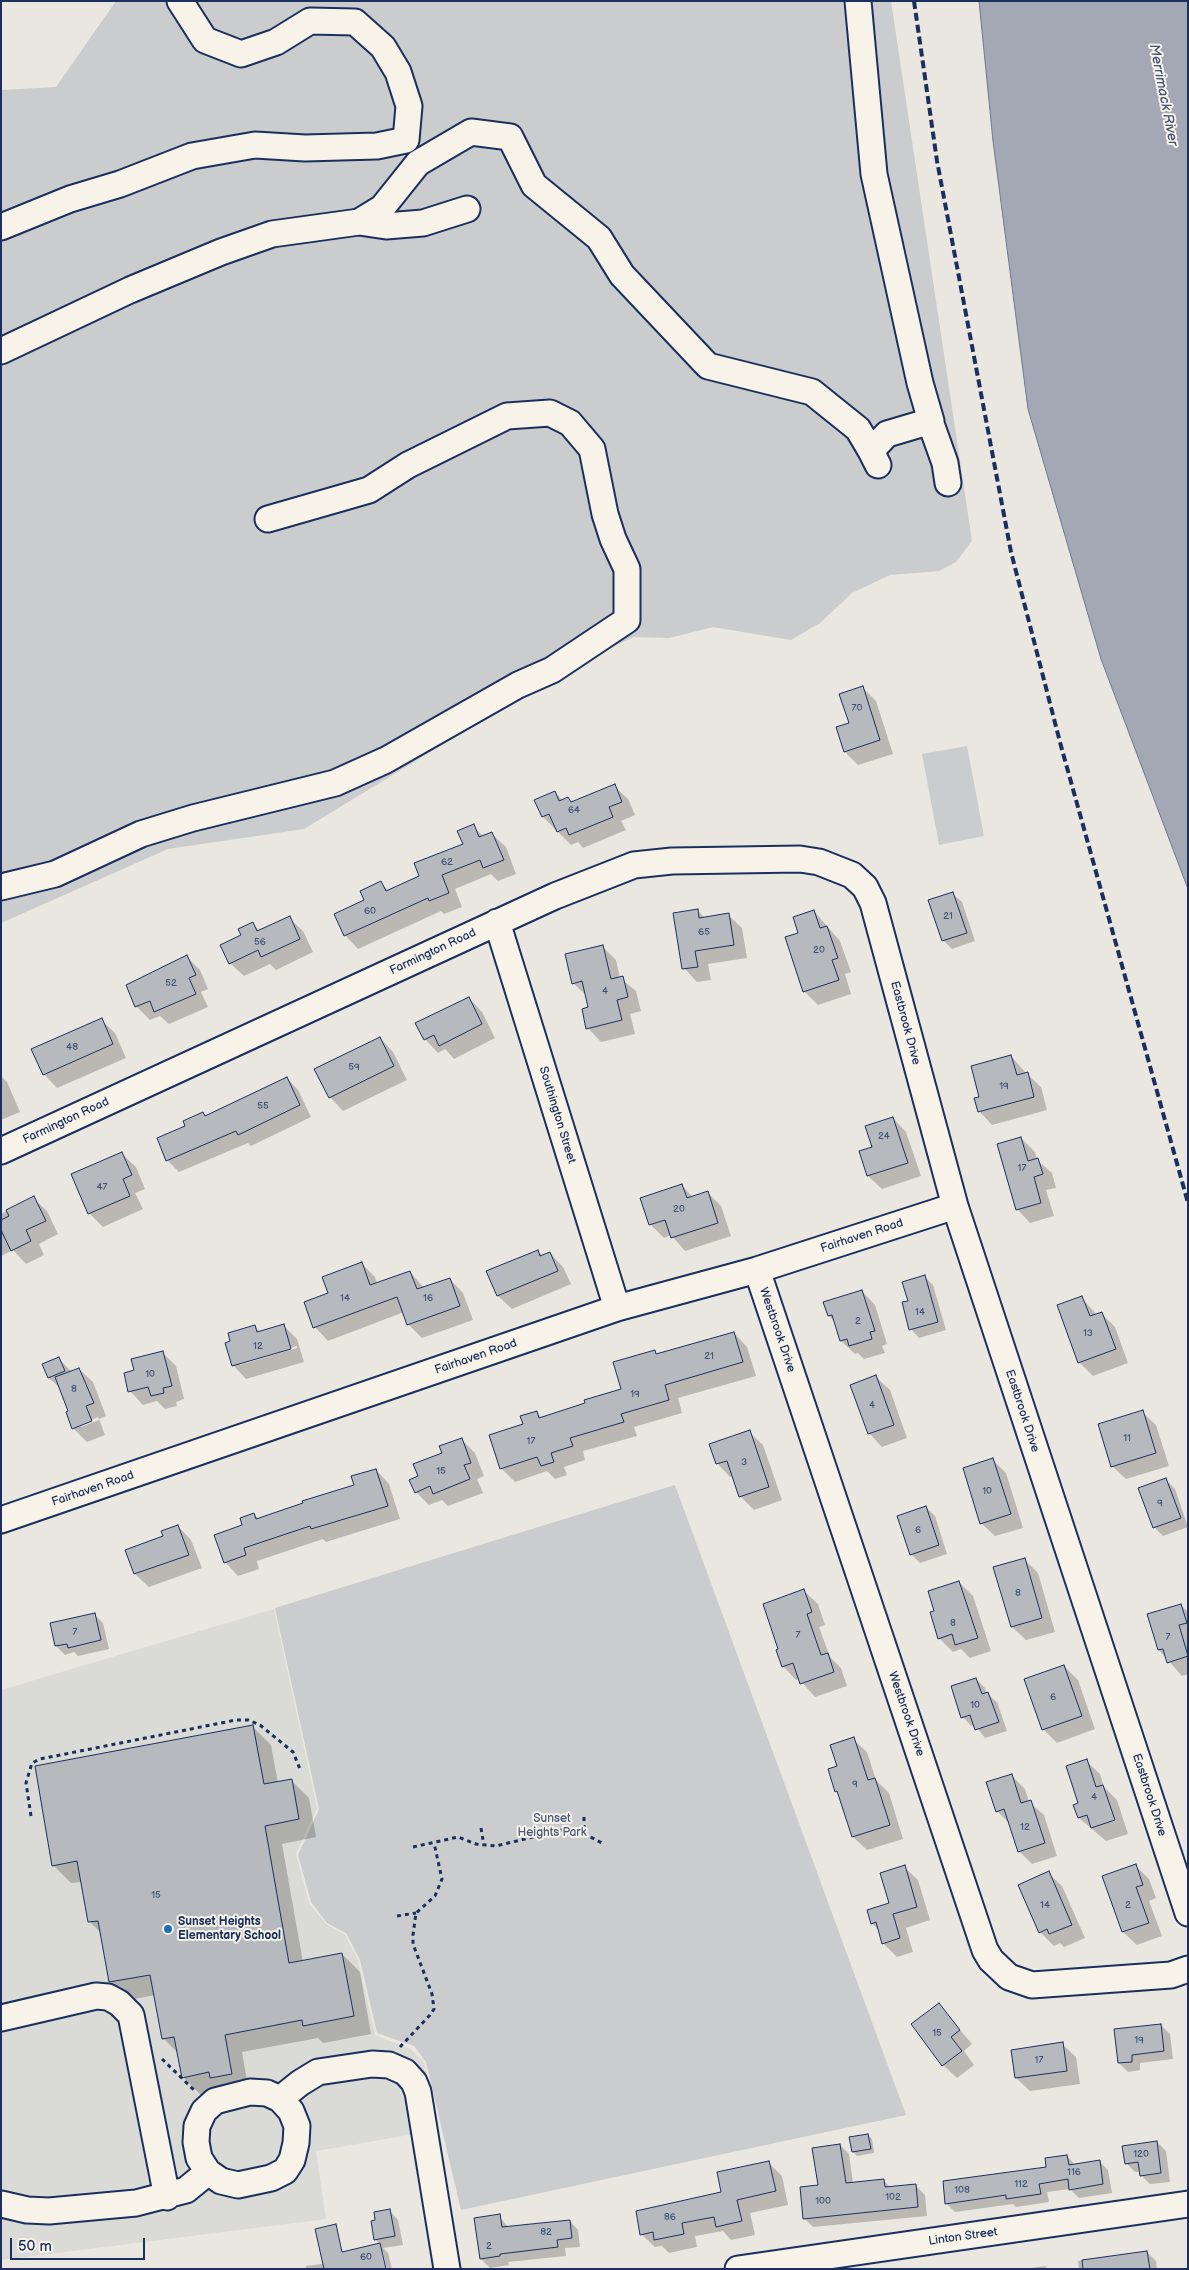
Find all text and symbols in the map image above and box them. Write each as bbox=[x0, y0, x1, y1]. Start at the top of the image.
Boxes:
water label: Merrimack River bbox=[1145, 43, 1181, 147]
house number: 70 bbox=[852, 702, 862, 714]
house number: 64 bbox=[568, 804, 580, 816]
house number: 62 bbox=[441, 856, 453, 868]
house number: 60 bbox=[364, 905, 376, 917]
house number: 21 bbox=[943, 910, 953, 922]
street label: Farmington Road bbox=[388, 926, 478, 978]
house number: 65 bbox=[698, 926, 710, 938]
house number: 56 bbox=[254, 936, 266, 948]
house number: 20 bbox=[813, 944, 825, 956]
house number: 52 bbox=[165, 977, 177, 989]
street label: Eastbrook Drive bbox=[887, 980, 923, 1066]
house number: 4 bbox=[602, 985, 608, 997]
house number: 48 bbox=[66, 1041, 78, 1053]
house number: 59 bbox=[348, 1061, 360, 1073]
street label: Southington Street bbox=[535, 1065, 579, 1165]
house number: 19 bbox=[999, 1080, 1009, 1092]
street label: Farmington Road bbox=[21, 1095, 111, 1147]
house number: 55 bbox=[257, 1100, 269, 1112]
house number: 24 bbox=[878, 1130, 890, 1142]
house number: 17 bbox=[1018, 1162, 1026, 1174]
house number: 47 bbox=[96, 1181, 108, 1193]
house number: 20 bbox=[673, 1203, 685, 1215]
street label: Fairhaven Road bbox=[819, 1216, 905, 1256]
street label: Westbrook Drive bbox=[756, 1286, 798, 1374]
house number: 14 bbox=[340, 1292, 350, 1304]
house number: 16 bbox=[423, 1292, 433, 1304]
house number: 14 bbox=[915, 1306, 925, 1318]
house number: 2 bbox=[855, 1315, 861, 1327]
house number: 13 bbox=[1083, 1327, 1093, 1339]
street label: Fairhaven Road bbox=[433, 1336, 519, 1378]
house number: 12 bbox=[253, 1340, 263, 1352]
house number: 21 bbox=[704, 1350, 714, 1362]
house number: 10 bbox=[145, 1368, 155, 1380]
street label: Eastbrook Drive bbox=[1002, 1368, 1042, 1454]
house number: 8 bbox=[71, 1383, 77, 1395]
house number: 19 bbox=[630, 1388, 640, 1400]
house number: 4 bbox=[869, 1399, 875, 1411]
house number: 11 bbox=[1123, 1432, 1131, 1444]
house number: 17 bbox=[527, 1435, 535, 1447]
house number: 3 bbox=[741, 1456, 747, 1468]
house number: 15 bbox=[436, 1465, 446, 1477]
street label: Fairhaven Road bbox=[50, 1468, 136, 1510]
house number: 10 bbox=[982, 1485, 992, 1497]
house number: 9 bbox=[1157, 1497, 1163, 1509]
house number: 6 bbox=[915, 1524, 921, 1536]
house number: 8 bbox=[1015, 1587, 1021, 1599]
house number: 8 bbox=[950, 1617, 956, 1629]
house number: 7 bbox=[73, 1626, 77, 1638]
house number: 7 bbox=[796, 1629, 800, 1641]
house number: 7 bbox=[1166, 1631, 1170, 1643]
street label: Westbrook Drive bbox=[885, 1670, 927, 1758]
house number: 6 bbox=[1050, 1691, 1056, 1703]
house number: 10 bbox=[970, 1699, 980, 1711]
street label: Eastbrook Drive bbox=[1129, 1752, 1169, 1838]
house number: 9 bbox=[852, 1778, 858, 1790]
house number: 4 bbox=[1091, 1791, 1097, 1803]
park label: Sunset Heights Park bbox=[517, 1812, 587, 1840]
house number: 12 bbox=[1020, 1821, 1030, 1833]
house number: 15 bbox=[151, 1889, 161, 1901]
house number: 14 bbox=[1040, 1899, 1050, 1911]
house number: 2 bbox=[1125, 1899, 1131, 1911]
place label: Sunset Heights Elementary School bbox=[178, 1915, 281, 1943]
marker: Sunset Heights Elementary School bbox=[162, 1923, 174, 1935]
house number: 15 bbox=[932, 2027, 942, 2039]
house number: 19 bbox=[1134, 2034, 1144, 2046]
house number: 17 bbox=[1035, 2054, 1043, 2066]
house number: 120 bbox=[1133, 2148, 1149, 2160]
house number: 116 bbox=[1067, 2166, 1081, 2178]
house number: 112 bbox=[1014, 2178, 1028, 2190]
house number: 108 bbox=[954, 2184, 970, 2196]
house number: 102 bbox=[885, 2191, 901, 2203]
house number: 100 bbox=[815, 2195, 831, 2207]
house number: 86 bbox=[664, 2211, 676, 2223]
street label: Linton Street bbox=[928, 2225, 998, 2249]
house number: 82 bbox=[540, 2226, 552, 2238]
scale bar bbox=[12, 2228, 148, 2260]
text: 50 m bbox=[18, 2237, 52, 2256]
house number: 2 bbox=[486, 2240, 492, 2252]
house number: 60 bbox=[360, 2251, 372, 2263]

